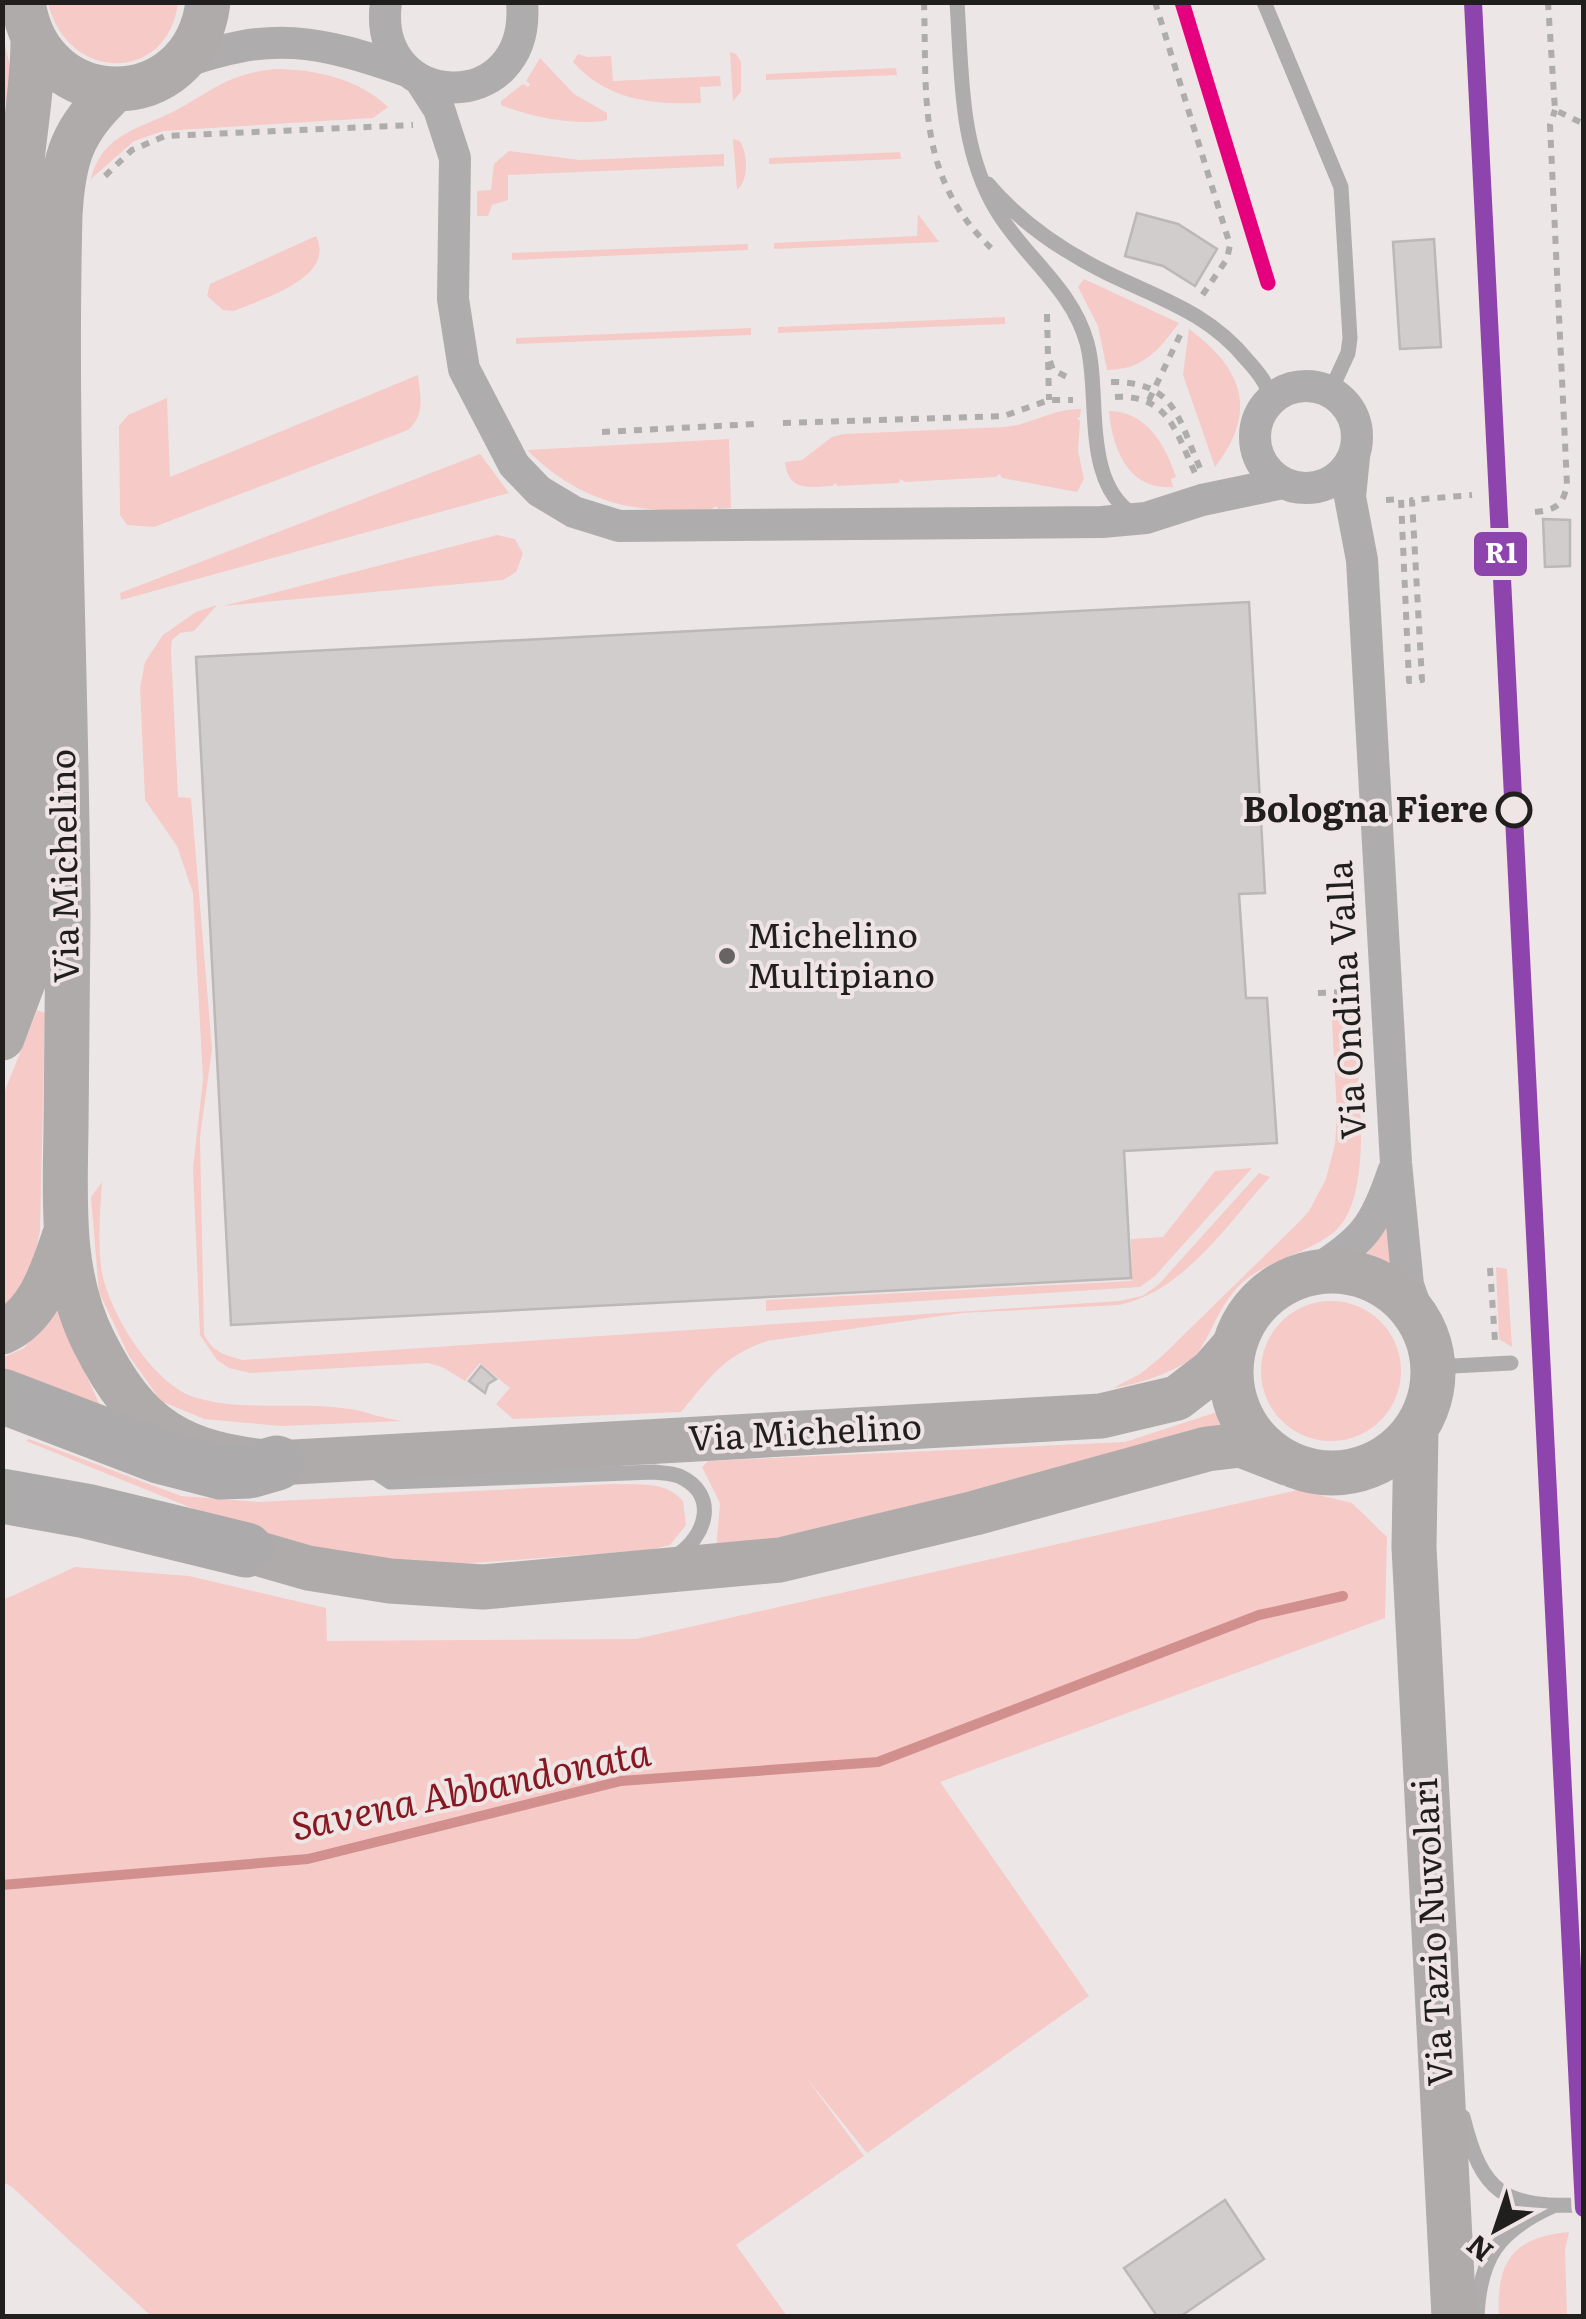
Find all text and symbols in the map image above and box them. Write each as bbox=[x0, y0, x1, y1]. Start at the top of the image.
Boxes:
line badge: R1 bbox=[1472, 530, 1529, 578]
text: R1 bbox=[1485, 530, 1518, 572]
street label: Via Michelino bbox=[34, 749, 90, 983]
place label: Bologna Fiere bbox=[1242, 781, 1488, 833]
marker: Bologna Fiere bbox=[1497, 793, 1531, 827]
street label: Via Ondina Valla bbox=[1311, 859, 1377, 1141]
place label: Michelino Multipiano bbox=[747, 907, 935, 999]
marker: Michelino Multipiano bbox=[716, 945, 738, 967]
street label: Via Michelino bbox=[687, 1398, 923, 1462]
water label: Savena Abbandonata bbox=[285, 1721, 655, 1853]
street label: Via Tazio Nuvolari bbox=[1396, 1777, 1464, 2088]
north arrow bbox=[1446, 2179, 1546, 2279]
text: N bbox=[1456, 2226, 1501, 2273]

